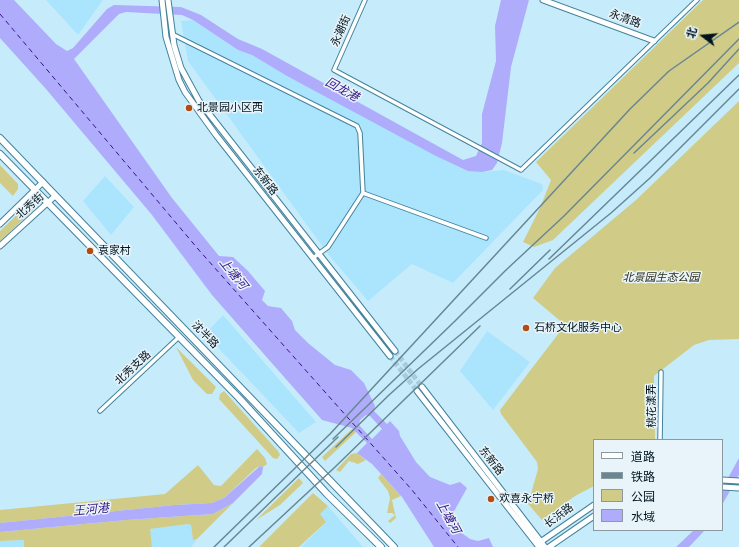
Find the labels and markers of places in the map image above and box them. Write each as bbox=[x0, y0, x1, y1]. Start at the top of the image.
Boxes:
place label: 北景园小区西 bbox=[197, 101, 263, 115]
marker: 北景园小区西 bbox=[184, 103, 194, 113]
place label: 袁家村 bbox=[98, 244, 131, 258]
marker: 袁家村 bbox=[85, 246, 95, 256]
place label: 石桥文化服务中心 bbox=[534, 321, 622, 335]
marker: 石桥文化服务中心 bbox=[521, 323, 531, 333]
place label: 欢喜永宁桥 bbox=[499, 492, 554, 506]
marker: 欢喜永宁桥 bbox=[486, 494, 496, 504]

